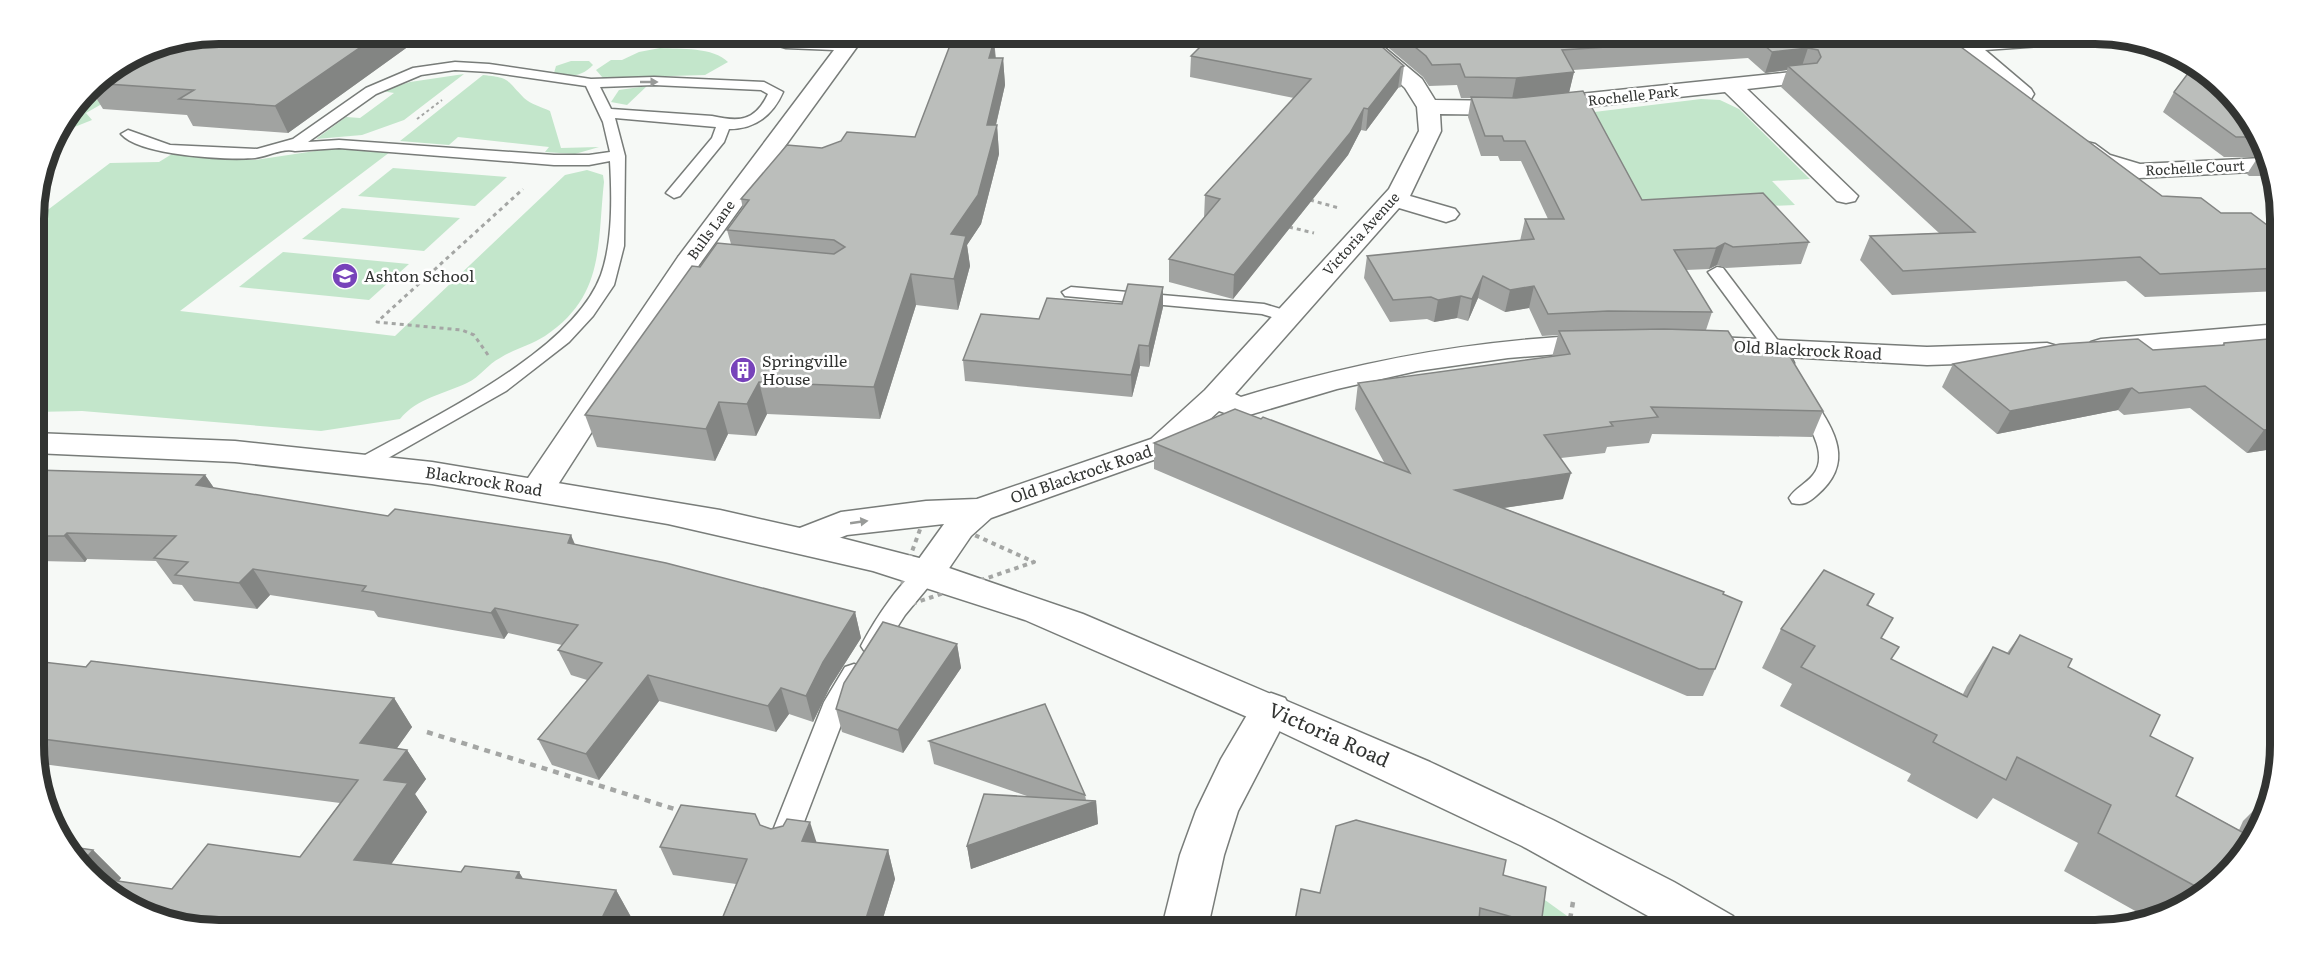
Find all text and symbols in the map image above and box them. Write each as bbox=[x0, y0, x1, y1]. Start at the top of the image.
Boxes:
one-way arrow bbox=[640, 77, 659, 87]
street label: Rochelle Park bbox=[1587, 80, 1680, 110]
street label: Rochelle Court bbox=[2145, 154, 2245, 180]
street label: Victoria Avenue bbox=[1317, 187, 1403, 279]
street label: Bulls Lane bbox=[682, 195, 739, 263]
school or university icon: Ashton School bbox=[330, 261, 360, 291]
place label: Ashton School bbox=[364, 263, 474, 287]
street label: Old Blackrock Road bbox=[1733, 333, 1883, 365]
place label: Springville House bbox=[762, 348, 847, 390]
building icon: Springville House bbox=[728, 355, 758, 385]
street label: Old Blackrock Road bbox=[1007, 437, 1155, 509]
street label: Blackrock Road bbox=[424, 459, 545, 501]
one-way arrow bbox=[850, 517, 869, 526]
street label: Victoria Road bbox=[1264, 693, 1395, 773]

